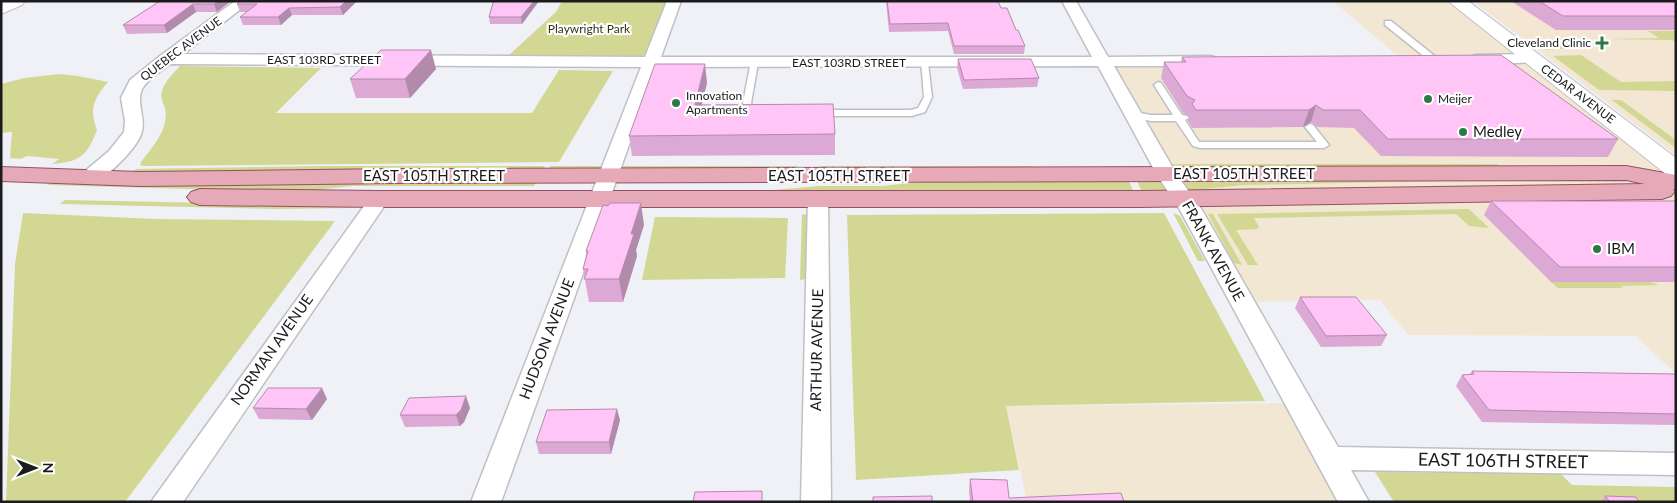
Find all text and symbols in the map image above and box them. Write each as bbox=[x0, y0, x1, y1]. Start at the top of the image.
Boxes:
street label: QUEBEC AVENUE bbox=[137, 13, 224, 84]
park label: Playwright Park bbox=[548, 21, 631, 36]
place label: Cleveland Clinic bbox=[1507, 35, 1591, 50]
marker: Cleveland Clinic bbox=[1595, 36, 1609, 50]
street label: EAST 103RD STREET bbox=[267, 52, 381, 67]
street label: EAST 103RD STREET bbox=[792, 55, 906, 70]
street label: CEDAR AVENUE bbox=[1538, 61, 1619, 127]
place label: Innovation Apartments bbox=[686, 88, 748, 117]
place label: Meijer bbox=[1438, 91, 1472, 106]
marker: Meijer bbox=[1422, 93, 1434, 105]
marker: Innovation Apartments bbox=[670, 97, 682, 109]
place label: Medley bbox=[1473, 122, 1522, 140]
marker: Medley bbox=[1457, 126, 1469, 138]
street label: EAST 105TH STREET bbox=[1173, 164, 1315, 182]
street label: EAST 105TH STREET bbox=[363, 166, 505, 184]
street label: EAST 105TH STREET bbox=[768, 166, 910, 184]
street label: FRANK AVENUE bbox=[1179, 197, 1249, 304]
place label: IBM bbox=[1607, 239, 1635, 257]
marker: IBM bbox=[1591, 243, 1603, 255]
street label: HUDSON AVENUE bbox=[515, 276, 577, 402]
street label: ARTHUR AVENUE bbox=[806, 289, 826, 411]
street label: NORMAN AVENUE bbox=[226, 291, 316, 408]
north arrow bbox=[10, 443, 60, 493]
street label: EAST 106TH STREET bbox=[1418, 448, 1589, 472]
text: N bbox=[40, 463, 57, 473]

